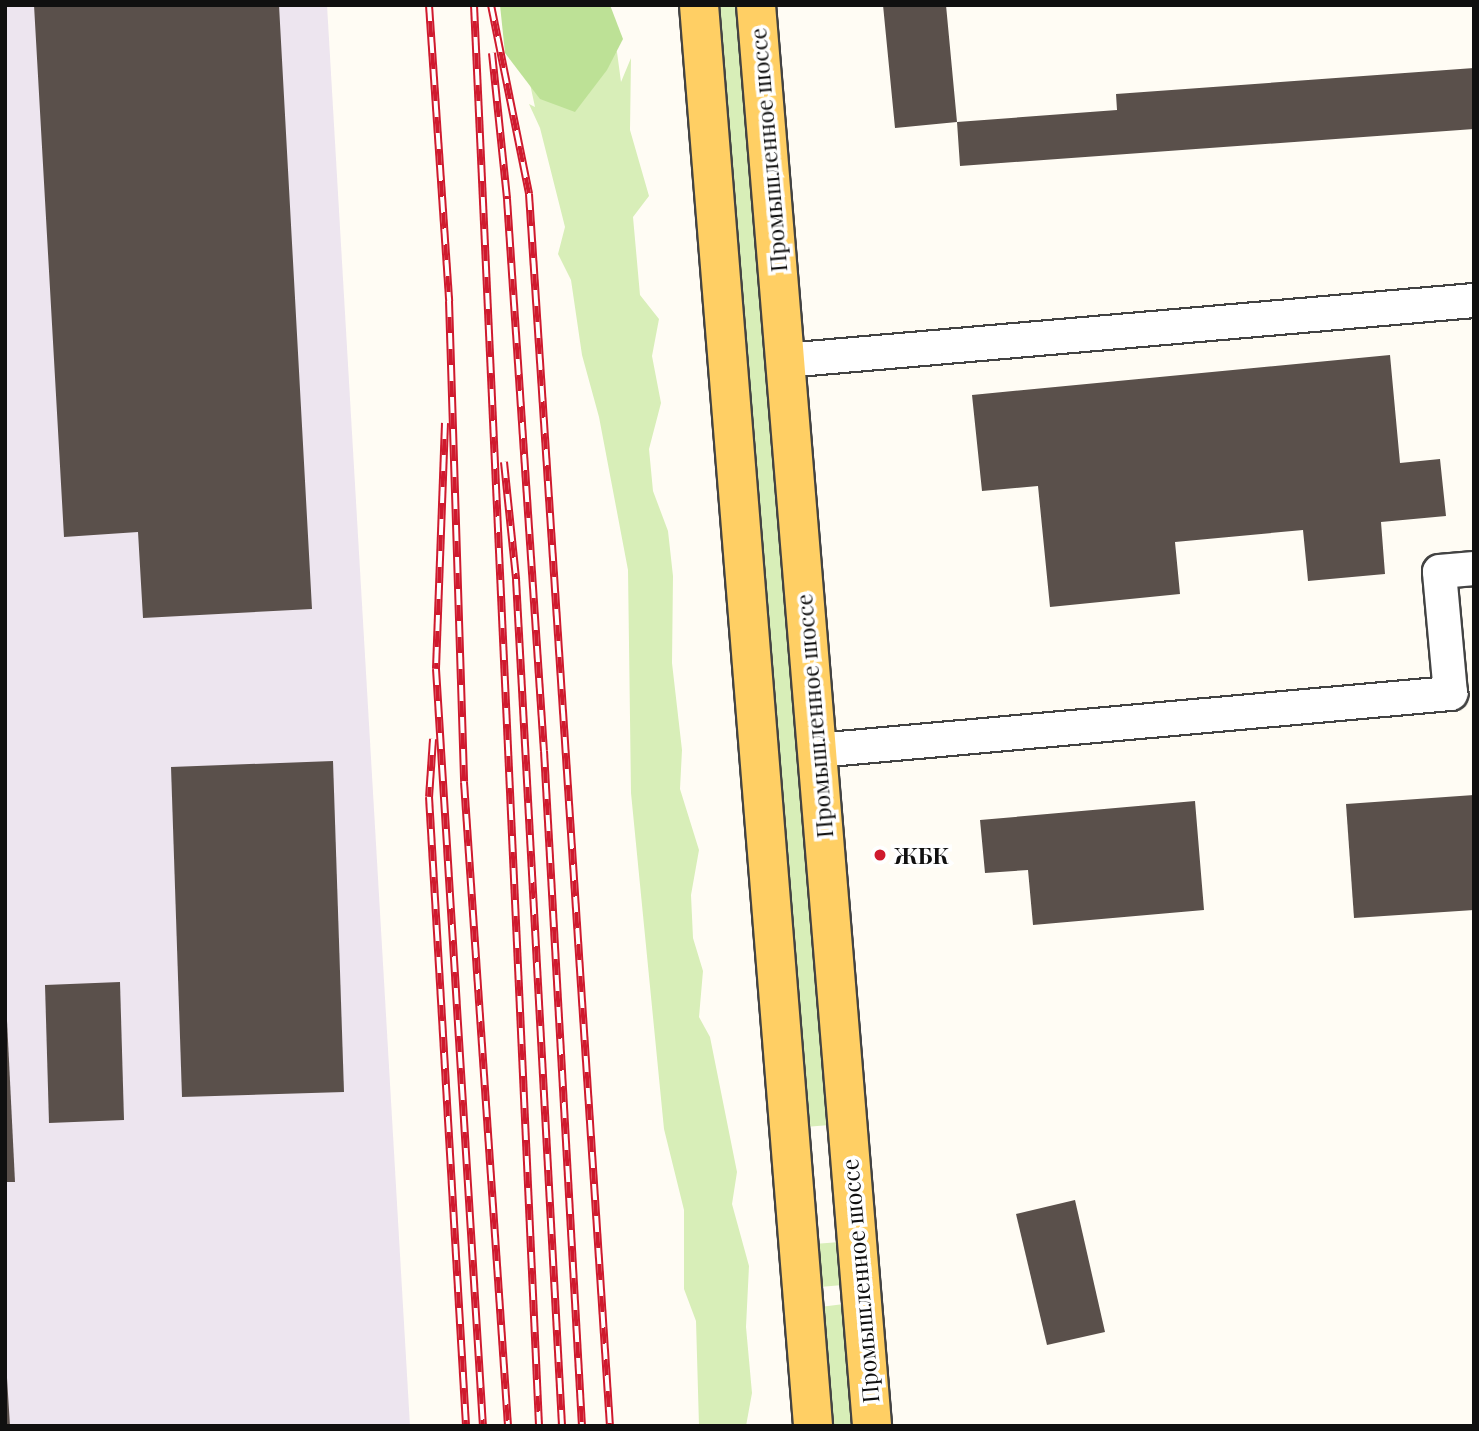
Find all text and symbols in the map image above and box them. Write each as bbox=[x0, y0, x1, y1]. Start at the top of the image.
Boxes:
street label: Промышленное шоссе bbox=[744, 27, 792, 273]
street label: Промышленное шоссе bbox=[790, 593, 838, 839]
place label: ЖБК bbox=[894, 841, 949, 869]
marker: ЖБК bbox=[872, 847, 888, 863]
street label: Промышленное шоссе bbox=[836, 1158, 884, 1404]

